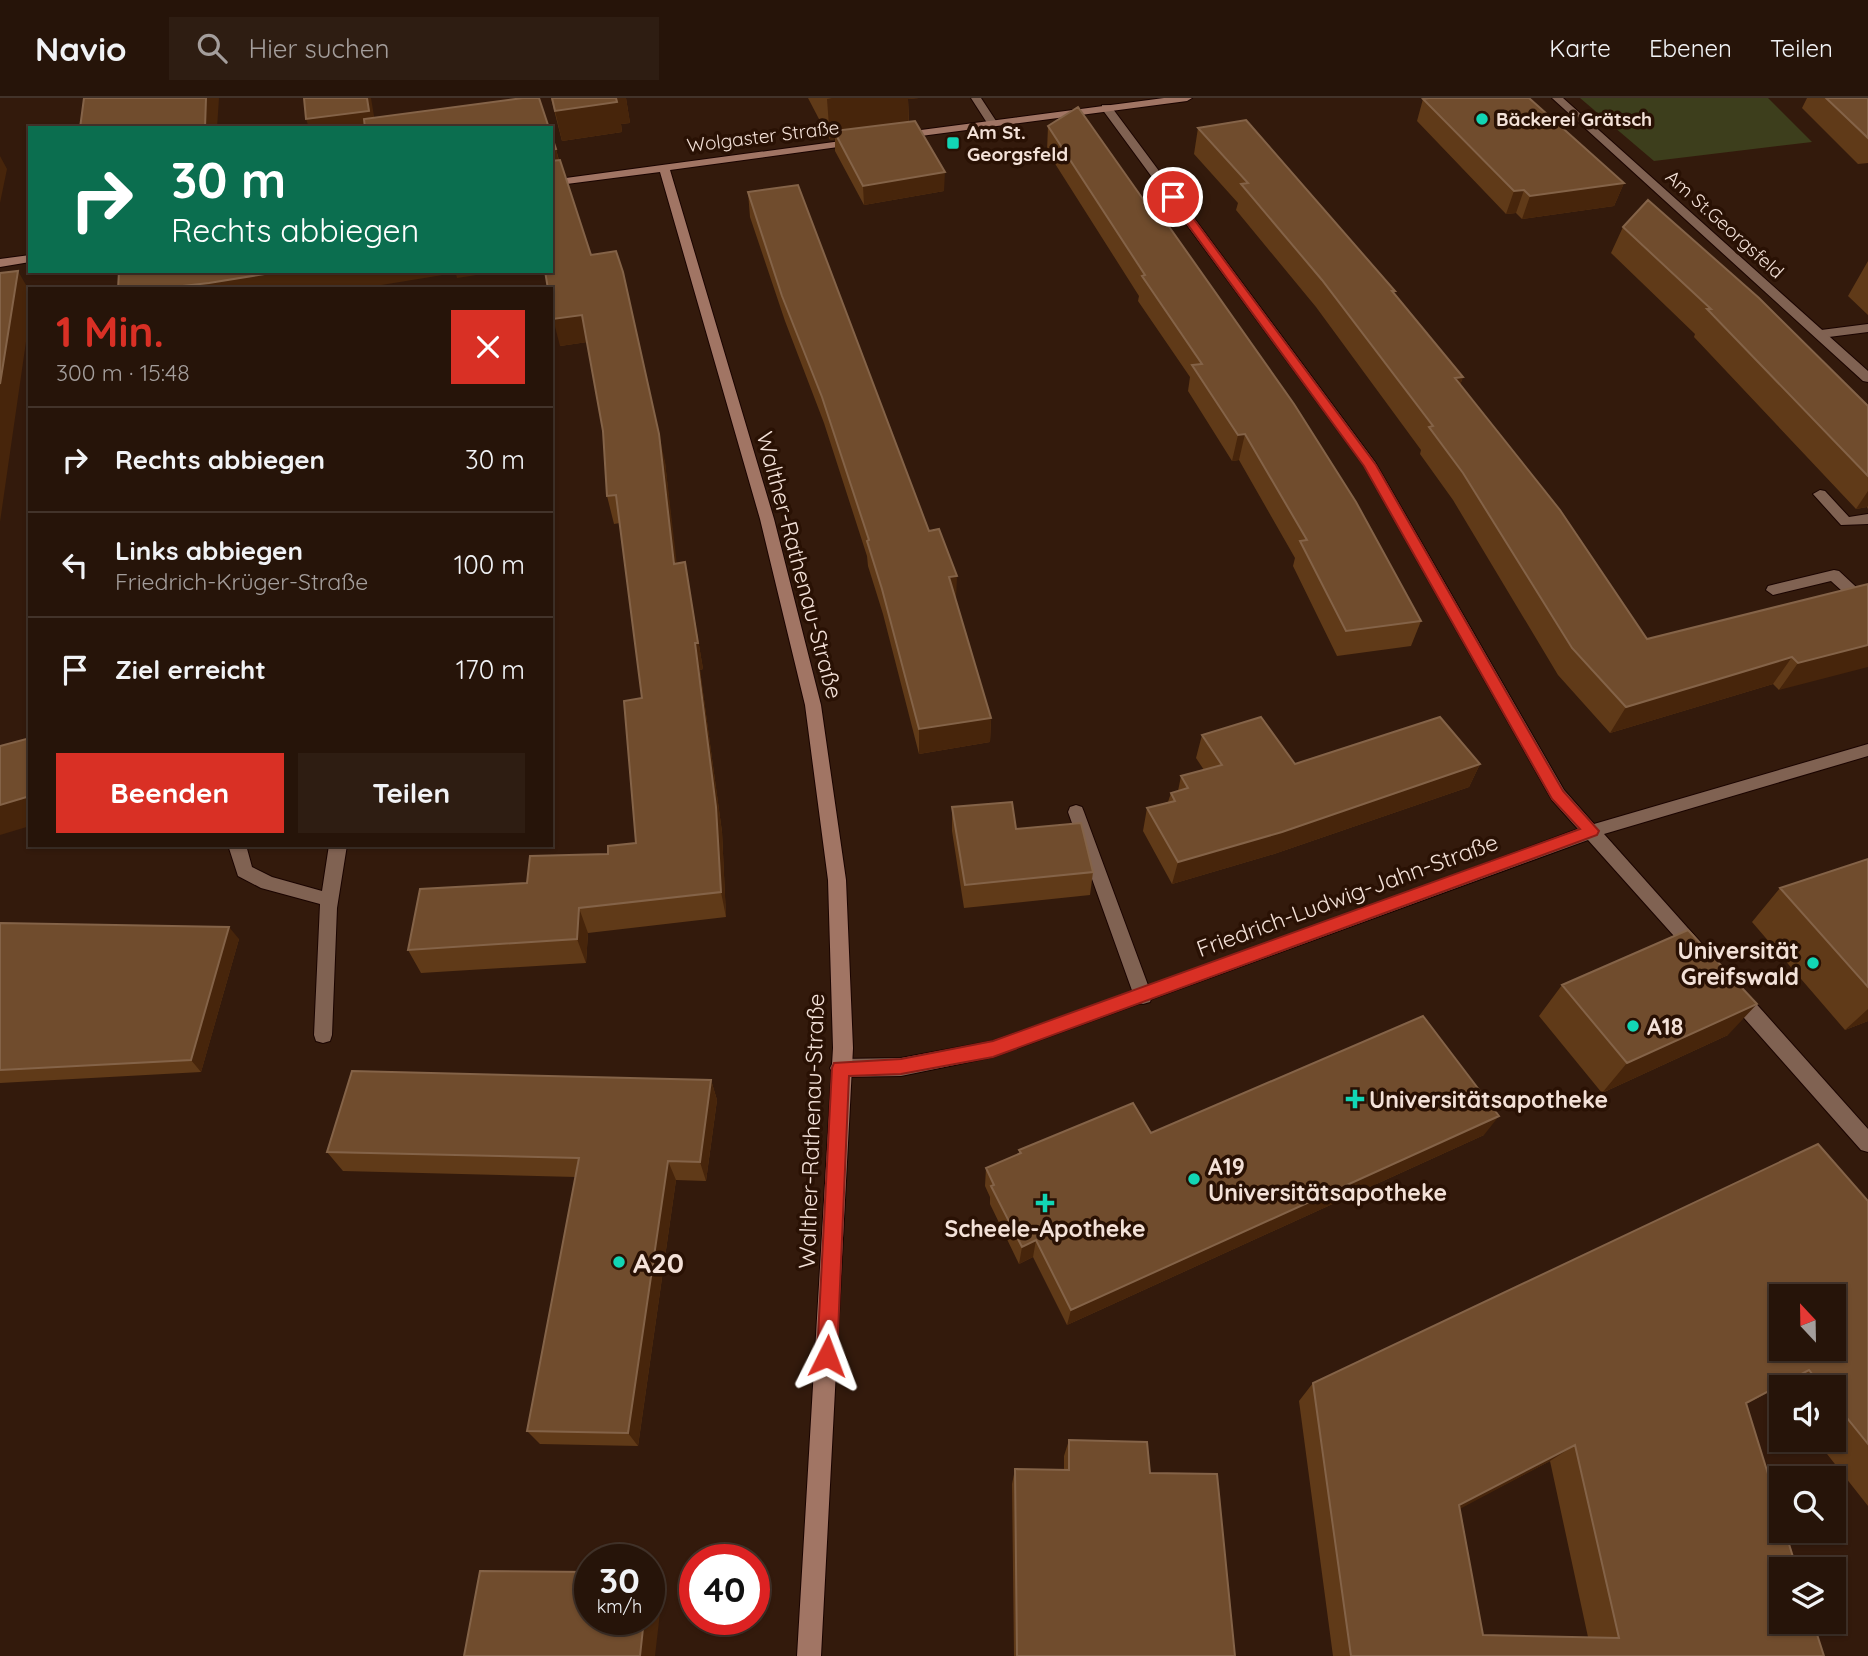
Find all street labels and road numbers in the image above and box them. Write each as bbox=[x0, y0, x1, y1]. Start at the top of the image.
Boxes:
street label: Wolgaster Straße bbox=[685, 115, 841, 157]
street label: Am St.Georgsfeld bbox=[1661, 165, 1789, 283]
street label: Walther-Rathenau-Straße bbox=[750, 428, 850, 702]
street label: Friedrich-Ludwig-Jahn-Straße bbox=[1192, 827, 1502, 963]
street label: Walther-Rathenau-Straße bbox=[792, 993, 830, 1269]

